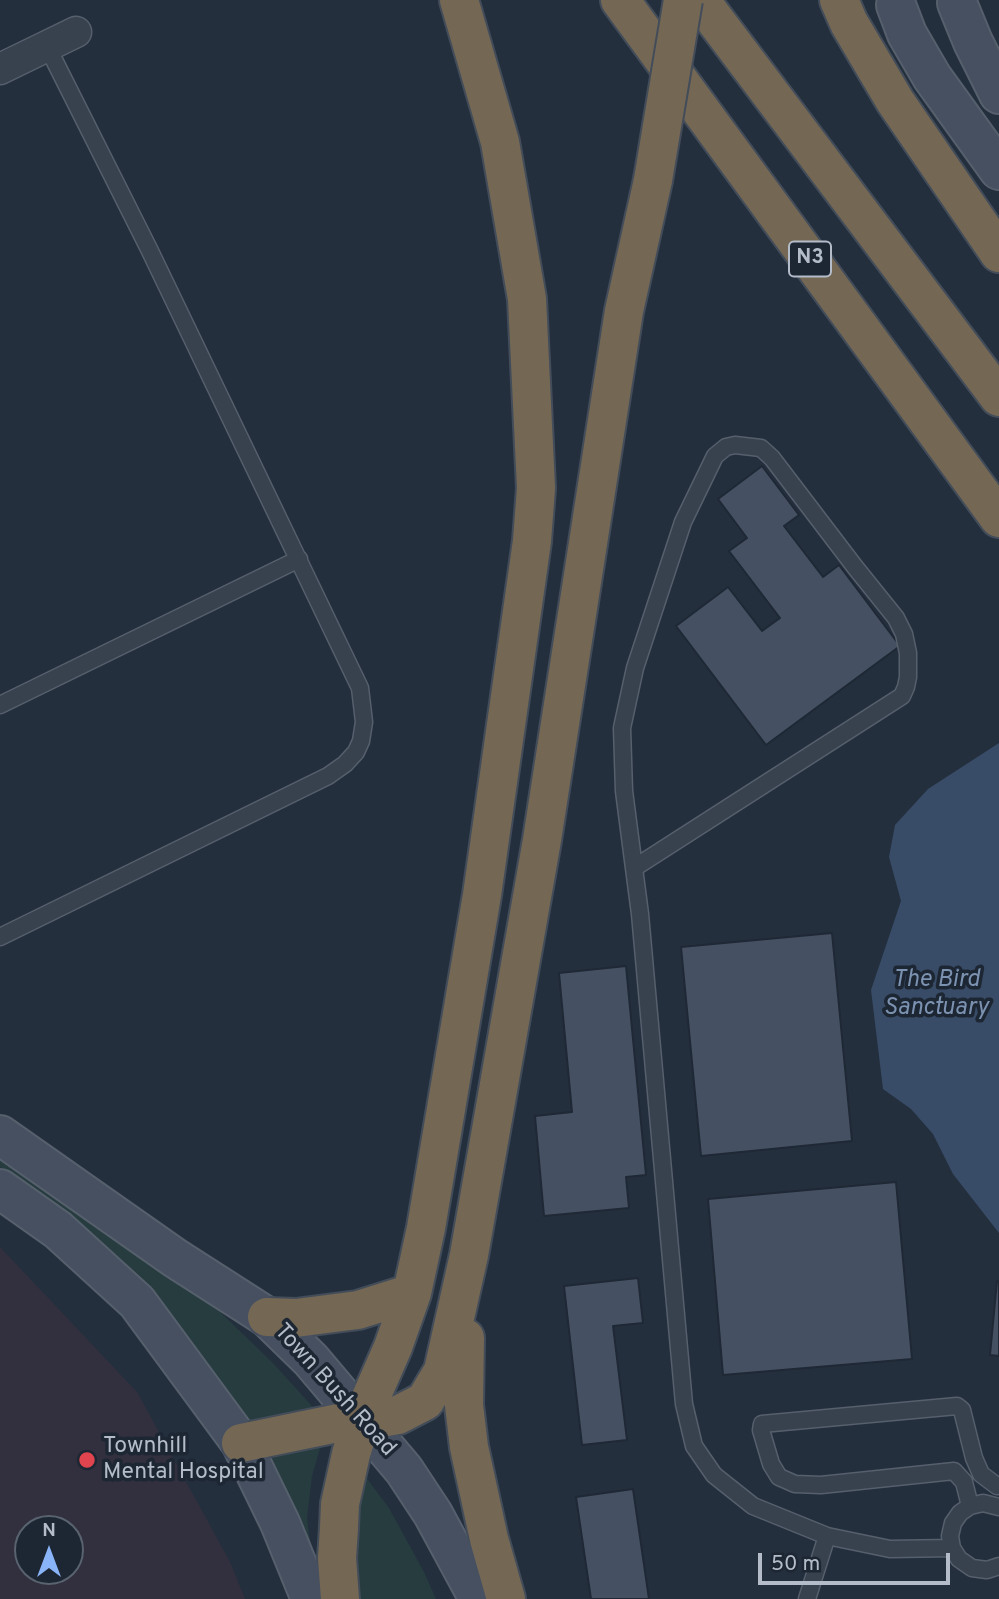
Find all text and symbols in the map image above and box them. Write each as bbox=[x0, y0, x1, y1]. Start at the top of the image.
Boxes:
road number: N3 bbox=[789, 242, 831, 276]
water label: The Bird Sanctuary bbox=[883, 967, 989, 1023]
street label: Town Bush Road bbox=[267, 1319, 401, 1463]
place label: Townhill Mental Hospital bbox=[103, 1433, 264, 1487]
marker: Townhill Mental Hospital bbox=[77, 1450, 97, 1470]
north arrow bbox=[14, 1515, 84, 1585]
text: N bbox=[42, 1519, 56, 1543]
scale bar bbox=[761, 1540, 954, 1584]
text: 50 m bbox=[771, 1551, 820, 1578]

